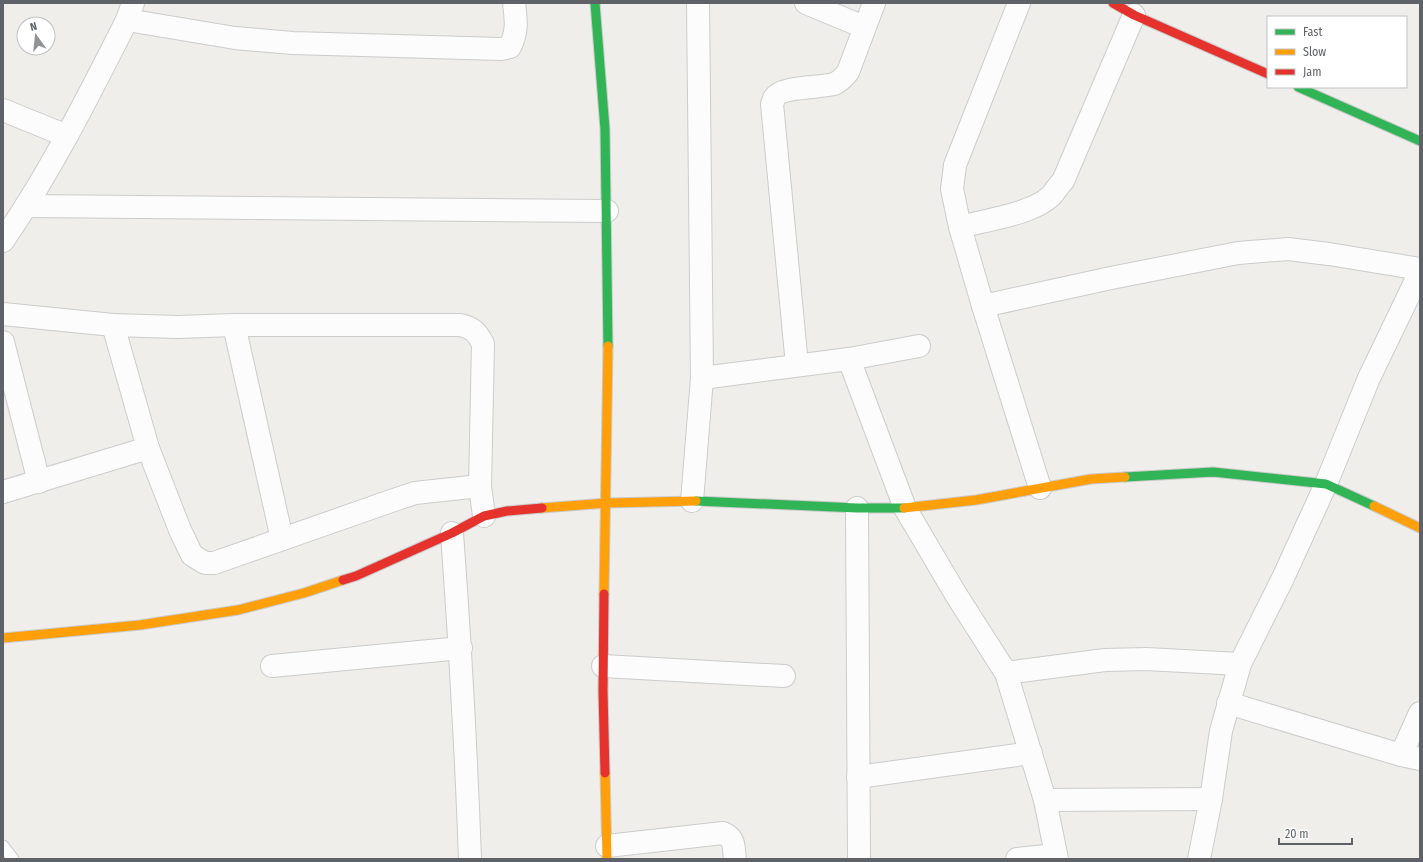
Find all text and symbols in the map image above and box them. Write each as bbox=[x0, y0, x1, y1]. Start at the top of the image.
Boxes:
north arrow bbox=[16, 16, 56, 56]
legend bbox=[1267, 16, 1407, 88]
text: N bbox=[29, 20, 38, 34]
text: Fast bbox=[1303, 25, 1322, 39]
text: Slow bbox=[1303, 45, 1326, 59]
text: Jam bbox=[1303, 65, 1321, 79]
scale bar bbox=[1279, 820, 1352, 846]
text: 20 m bbox=[1285, 827, 1309, 841]

